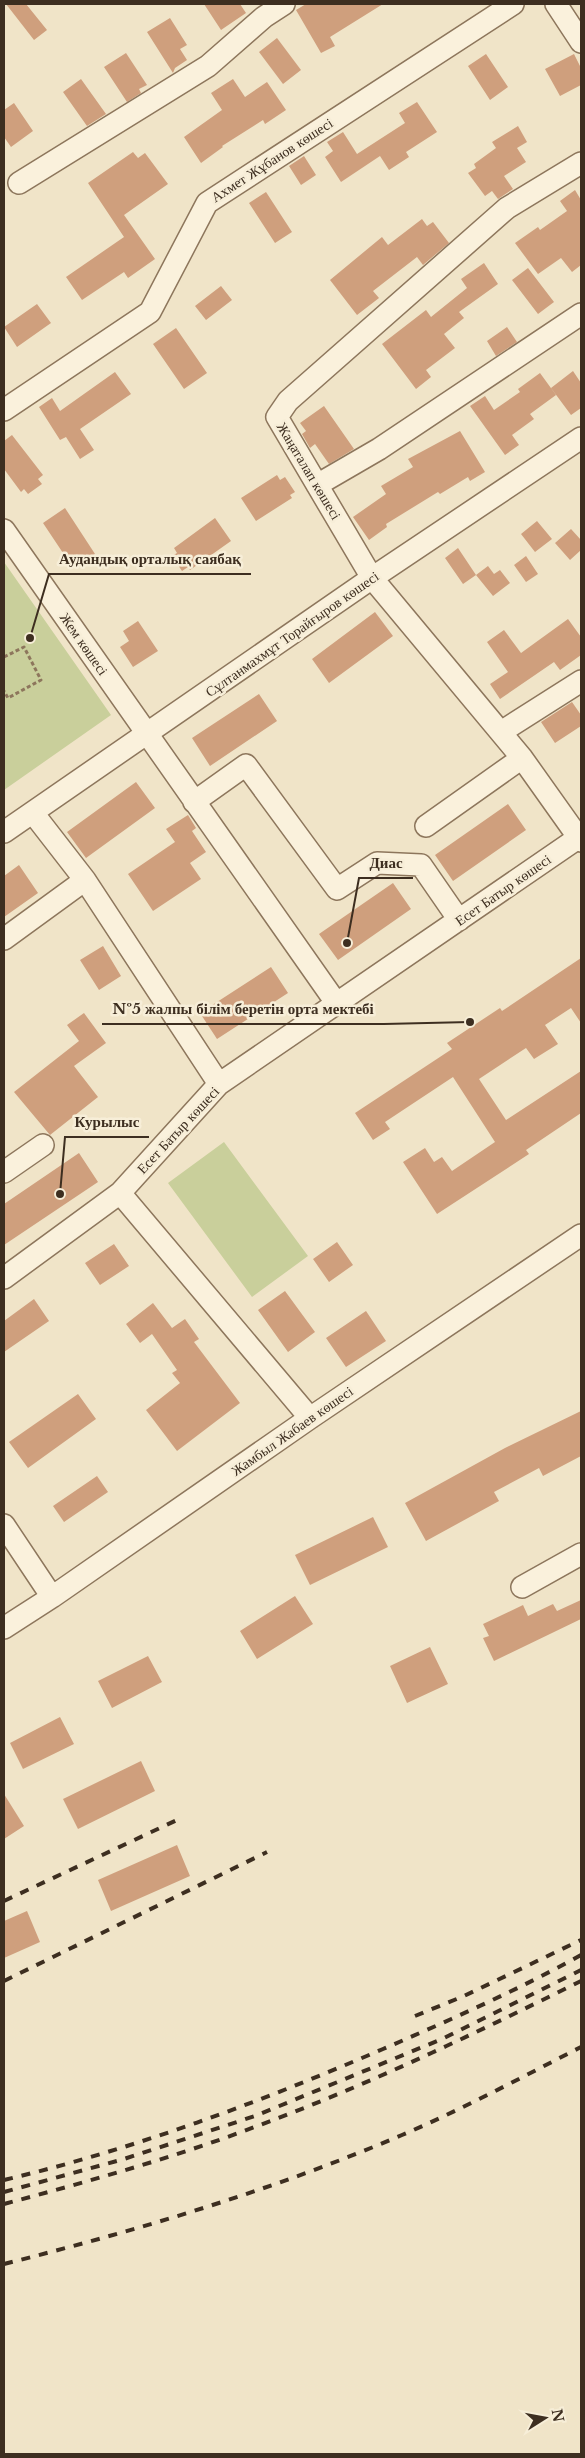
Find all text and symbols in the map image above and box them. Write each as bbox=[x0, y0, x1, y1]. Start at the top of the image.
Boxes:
street label: Ахмет Жұбанов көшесі bbox=[208, 114, 336, 206]
street label: Жаңаталап көшесі bbox=[273, 419, 345, 523]
callout: Аудандық орталық саябақ bbox=[49, 544, 251, 574]
text: Аудандық орталық саябақ bbox=[59, 549, 241, 568]
street label: Сұлтанмахмұт Торайғыров көшесі bbox=[202, 567, 382, 701]
street label: Жем көшесі bbox=[56, 609, 112, 679]
callout: Диас bbox=[359, 848, 413, 878]
street label: Есет Батыр көшесі bbox=[452, 850, 555, 930]
text: Диас bbox=[369, 853, 403, 872]
callout: №5 жалпы білім беретін орта мектебі bbox=[102, 994, 384, 1024]
text: №5 жалпы білім беретін орта мектебі bbox=[112, 999, 374, 1018]
street label: Есет Батыр көшесі bbox=[133, 1082, 223, 1177]
callout: Курылыс bbox=[65, 1107, 149, 1137]
text: Курылыс bbox=[75, 1112, 140, 1131]
street label: Жамбыл Жабаев көшесі bbox=[228, 1382, 356, 1480]
north arrow bbox=[520, 2393, 570, 2443]
text: N bbox=[548, 2407, 568, 2424]

